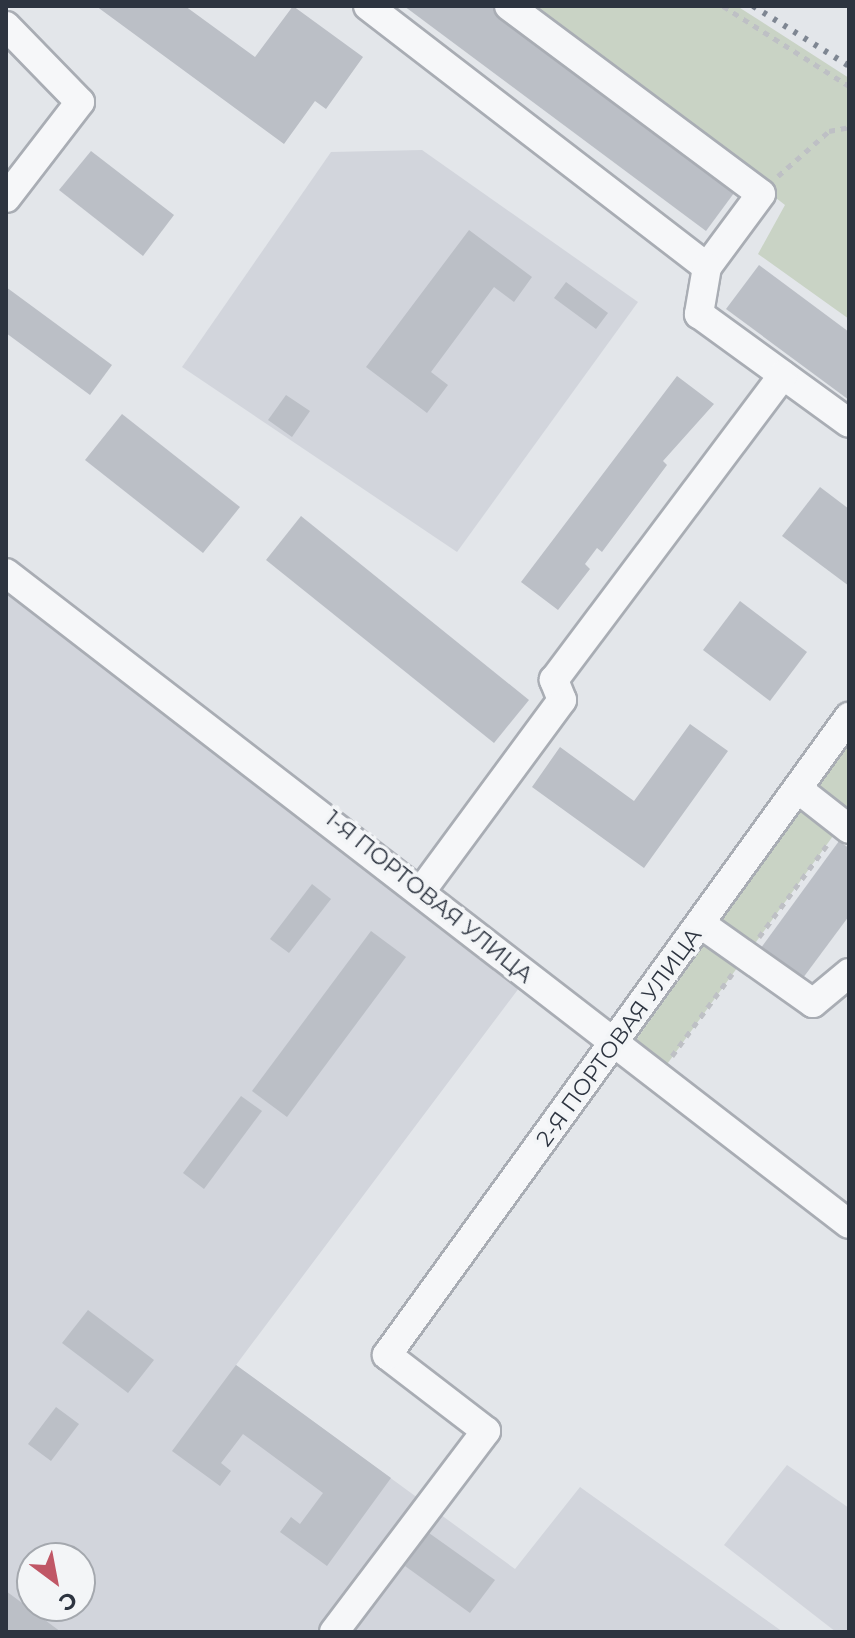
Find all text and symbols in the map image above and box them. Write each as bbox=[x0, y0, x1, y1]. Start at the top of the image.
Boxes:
street label: 1-Я ПОРТОВАЯ УЛИЦА bbox=[320, 805, 538, 989]
street label: 2-Я ПОРТОВАЯ УЛИЦА bbox=[531, 923, 707, 1151]
north arrow bbox=[16, 1542, 96, 1622]
text: С bbox=[54, 1585, 82, 1617]

